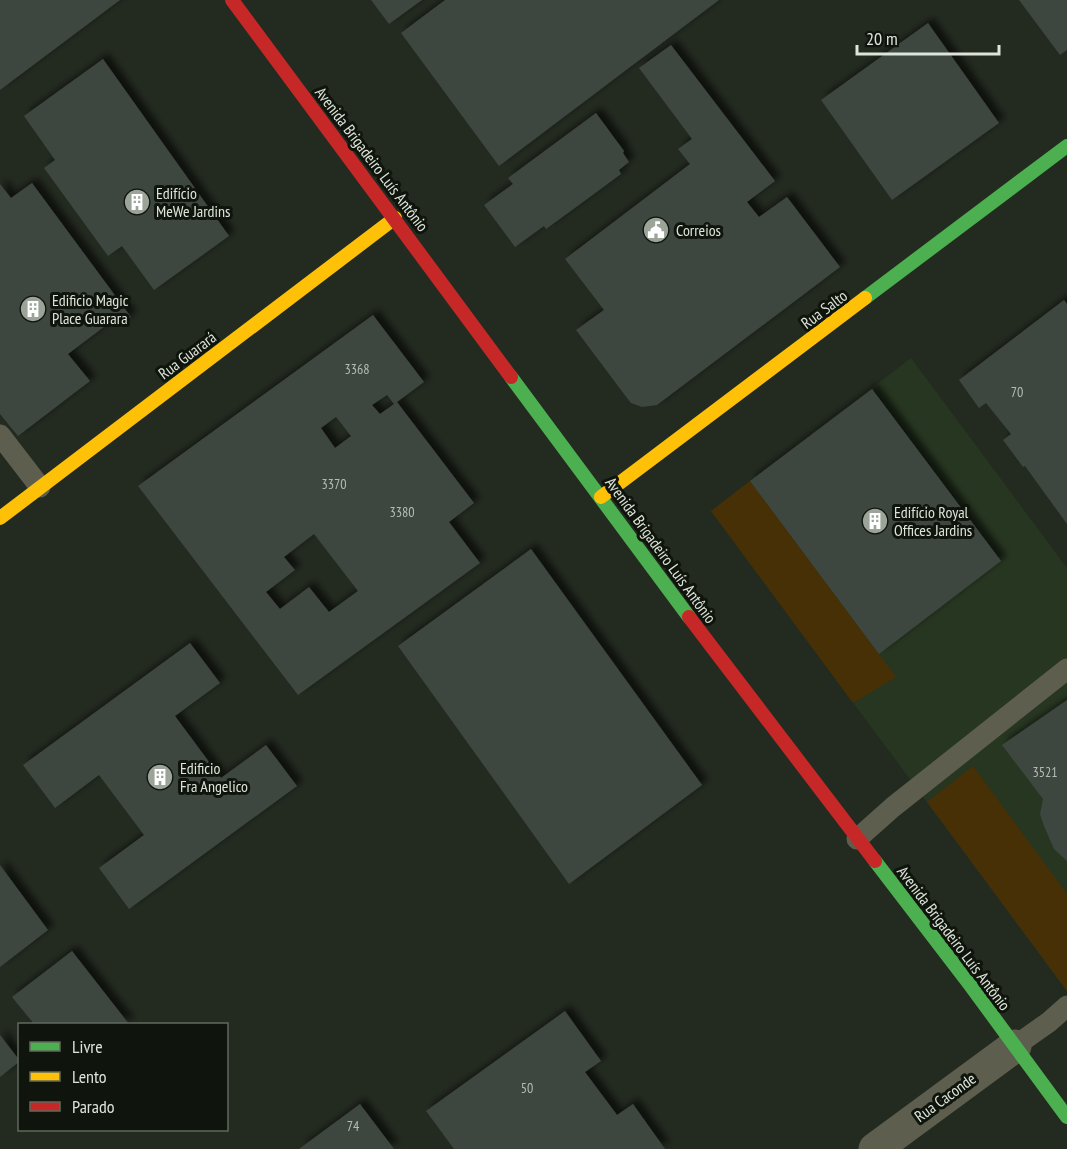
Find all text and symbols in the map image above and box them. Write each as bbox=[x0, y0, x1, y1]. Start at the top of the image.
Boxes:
scale bar bbox=[857, 18, 1000, 56]
text: 20 m bbox=[866, 27, 898, 50]
street label: Avenida Brigadeiro Luís Antônio bbox=[311, 83, 433, 235]
place label: Edifício MeWe Jardins bbox=[156, 183, 230, 221]
building icon: Edifício MeWe Jardins bbox=[122, 187, 152, 217]
public building icon: Correios bbox=[641, 215, 671, 245]
place label: Correios bbox=[676, 220, 721, 240]
street label: Rua Salto bbox=[797, 285, 851, 333]
place label: Edificio Magic Place Guarara bbox=[52, 290, 129, 328]
building icon: Edificio Magic Place Guarara bbox=[18, 294, 48, 324]
street label: Rua Guarará bbox=[154, 327, 220, 383]
house number: 3368 bbox=[344, 360, 370, 378]
house number: 70 bbox=[1011, 383, 1023, 401]
street label: Avenida Brigadeiro Luís Antônio bbox=[601, 473, 721, 627]
house number: 3370 bbox=[321, 475, 347, 493]
place label: Edifício Royal Offices Jardins bbox=[894, 502, 972, 540]
house number: 3380 bbox=[389, 503, 415, 521]
building icon: Edifício Royal Offices Jardins bbox=[860, 506, 890, 536]
place label: Edificio Fra Angelico bbox=[180, 758, 248, 796]
building icon: Edificio Fra Angelico bbox=[145, 762, 175, 792]
house number: 3521 bbox=[1032, 763, 1058, 781]
street label: Avenida Brigadeiro Luís Antônio bbox=[893, 862, 1015, 1014]
legend bbox=[18, 1023, 228, 1131]
text: Livre bbox=[72, 1035, 103, 1058]
text: Lento bbox=[72, 1065, 107, 1088]
street label: Rua Caconde bbox=[910, 1068, 980, 1126]
house number: 50 bbox=[521, 1079, 533, 1097]
text: Parado bbox=[72, 1095, 115, 1118]
house number: 74 bbox=[347, 1117, 360, 1135]

